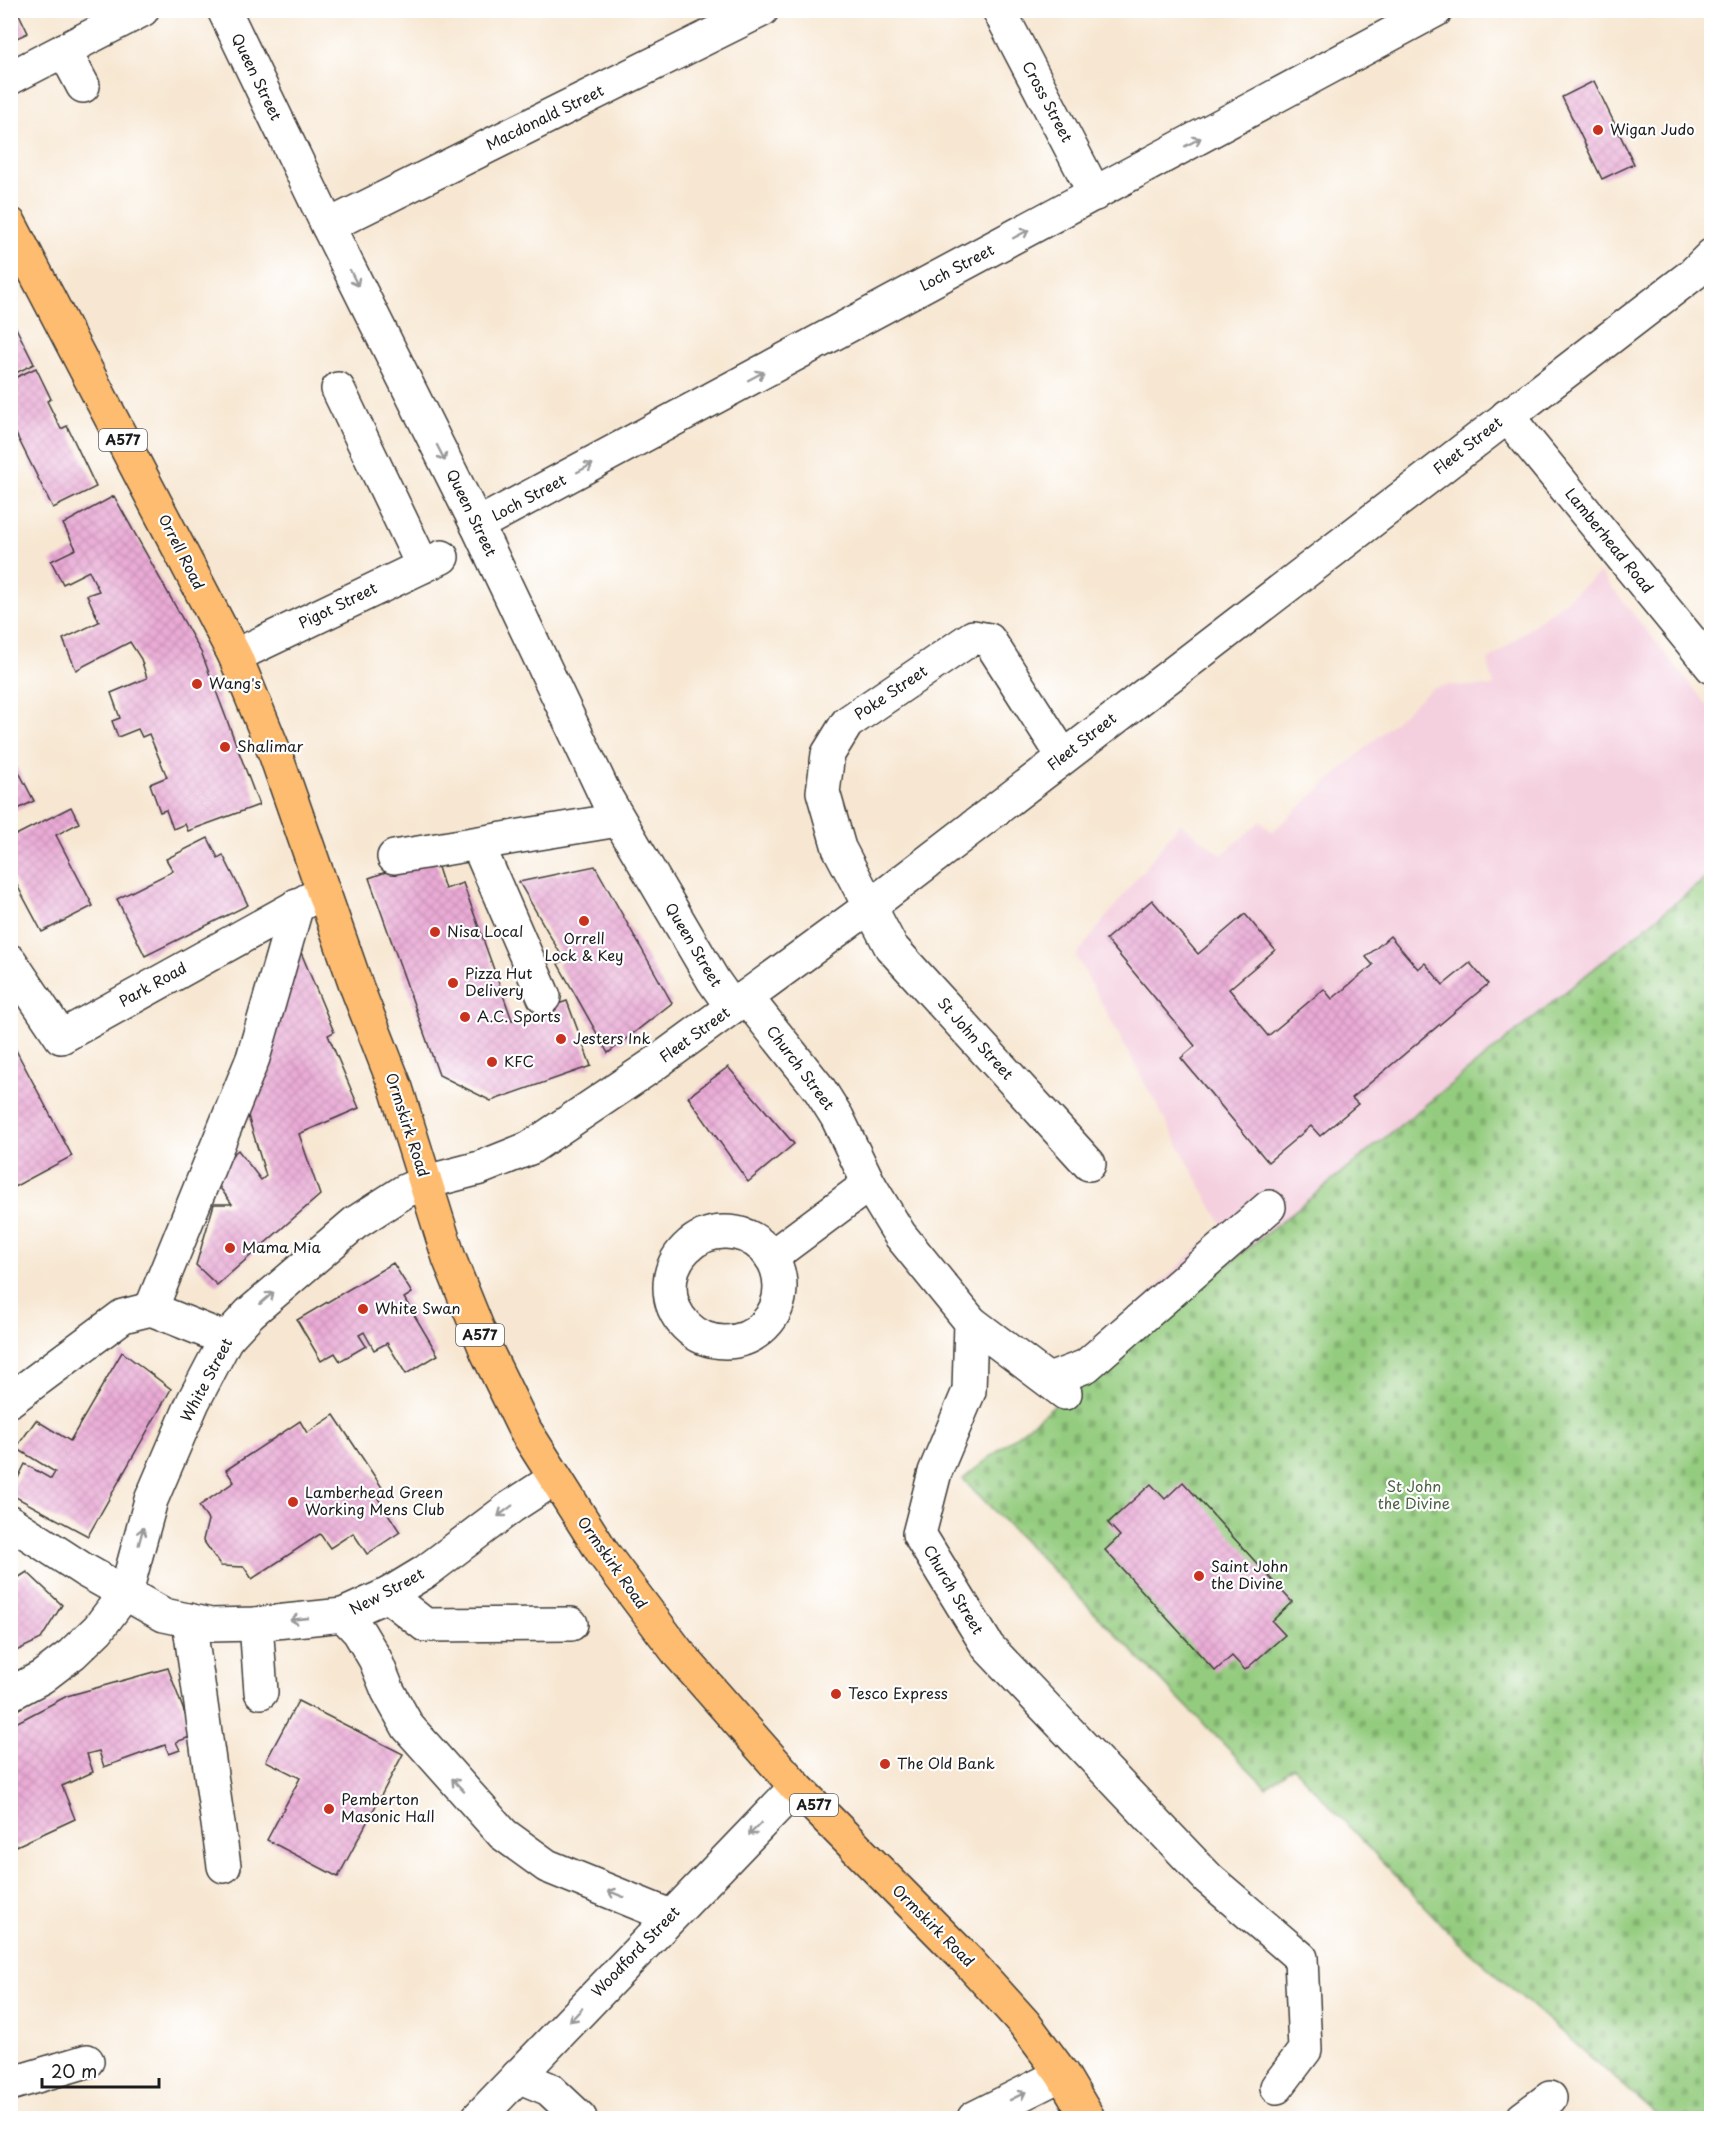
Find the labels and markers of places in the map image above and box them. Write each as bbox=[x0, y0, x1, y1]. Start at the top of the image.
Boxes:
place label: Wigan Judo bbox=[1610, 117, 1694, 140]
marker: Wigan Judo bbox=[1591, 123, 1605, 137]
place label: Wang's bbox=[209, 671, 261, 694]
marker: Wang's bbox=[190, 677, 204, 691]
place label: Shalimar bbox=[237, 734, 304, 757]
marker: Shalimar bbox=[218, 740, 232, 754]
marker: Orrell Lock & Key bbox=[577, 914, 591, 928]
place label: Nisa Local bbox=[447, 919, 523, 942]
marker: Nisa Local bbox=[428, 925, 442, 939]
place label: Orrell Lock & Key bbox=[544, 926, 624, 966]
place label: Pizza Hut Delivery bbox=[465, 961, 532, 1001]
marker: Pizza Hut Delivery bbox=[446, 976, 460, 990]
place label: A.C. Sports bbox=[477, 1004, 561, 1027]
marker: A.C. Sports bbox=[458, 1010, 472, 1024]
place label: Jesters Ink bbox=[573, 1026, 651, 1049]
marker: Jesters Ink bbox=[554, 1032, 568, 1046]
place label: KFC bbox=[504, 1049, 534, 1072]
marker: KFC bbox=[485, 1055, 499, 1069]
place label: Mama Mia bbox=[242, 1235, 321, 1258]
marker: Mama Mia bbox=[223, 1241, 237, 1255]
place label: White Swan bbox=[375, 1296, 461, 1319]
marker: White Swan bbox=[356, 1302, 370, 1316]
place label: Lamberhead Green Working Mens Club bbox=[305, 1480, 445, 1520]
marker: Lamberhead Green Working Mens Club bbox=[286, 1495, 300, 1509]
place label: Saint John the Divine bbox=[1211, 1554, 1288, 1594]
marker: Saint John the Divine bbox=[1192, 1569, 1206, 1583]
place label: Tesco Express bbox=[848, 1681, 948, 1704]
marker: Tesco Express bbox=[829, 1687, 843, 1701]
place label: The Old Bank bbox=[897, 1751, 995, 1774]
marker: The Old Bank bbox=[878, 1757, 892, 1771]
place label: Pemberton Masonic Hall bbox=[341, 1787, 435, 1827]
marker: Pemberton Masonic Hall bbox=[322, 1802, 336, 1816]

